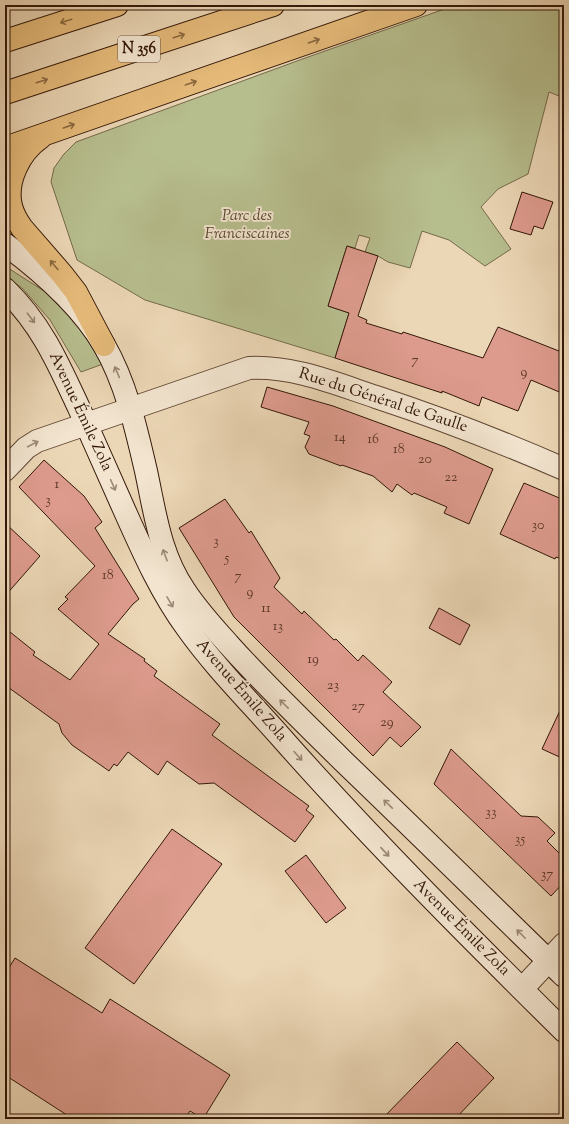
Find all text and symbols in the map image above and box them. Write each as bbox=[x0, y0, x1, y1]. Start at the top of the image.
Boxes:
one-way arrow bbox=[61, 18, 73, 26]
one-way arrow bbox=[172, 32, 185, 39]
road number: N 356 bbox=[118, 36, 160, 62]
one-way arrow bbox=[307, 37, 320, 44]
one-way arrow bbox=[35, 77, 48, 84]
one-way arrow bbox=[185, 79, 197, 87]
one-way arrow bbox=[62, 122, 74, 130]
park label: Parc des Franciscaines bbox=[204, 205, 290, 246]
one-way arrow bbox=[50, 259, 59, 270]
one-way arrow bbox=[27, 312, 35, 323]
street label: Avenue Émile Zola bbox=[42, 349, 118, 476]
house number: 7 bbox=[411, 351, 419, 371]
street label: Rue du Général de Gaulle bbox=[295, 363, 471, 439]
house number: 9 bbox=[521, 363, 528, 383]
one-way arrow bbox=[112, 367, 120, 379]
house number: 14 bbox=[334, 428, 346, 448]
house number: 16 bbox=[367, 430, 379, 450]
one-way arrow bbox=[27, 439, 39, 447]
house number: 18 bbox=[393, 440, 405, 460]
house number: 20 bbox=[418, 450, 432, 470]
house number: 22 bbox=[444, 468, 458, 488]
house number: 1 bbox=[55, 475, 60, 495]
one-way arrow bbox=[110, 479, 117, 491]
house number: 3 bbox=[45, 491, 51, 511]
house number: 30 bbox=[532, 516, 544, 536]
house number: 3 bbox=[213, 532, 219, 552]
one-way arrow bbox=[161, 549, 169, 561]
house number: 5 bbox=[224, 549, 230, 569]
house number: 18 bbox=[102, 566, 114, 586]
house number: 7 bbox=[234, 567, 242, 587]
house number: 9 bbox=[247, 583, 254, 603]
one-way arrow bbox=[167, 596, 175, 608]
house number: 11 bbox=[261, 599, 271, 619]
house number: 13 bbox=[273, 617, 284, 637]
street label: Avenue Émile Zola bbox=[190, 635, 292, 748]
house number: 19 bbox=[307, 650, 319, 670]
house number: 23 bbox=[327, 676, 339, 696]
house number: 27 bbox=[351, 697, 365, 717]
one-way arrow bbox=[279, 699, 289, 708]
house number: 29 bbox=[380, 713, 394, 733]
one-way arrow bbox=[293, 751, 302, 761]
one-way arrow bbox=[383, 799, 393, 809]
house number: 33 bbox=[485, 803, 497, 823]
house number: 35 bbox=[515, 830, 525, 850]
one-way arrow bbox=[381, 847, 390, 857]
house number: 37 bbox=[541, 865, 553, 885]
street label: Avenue Émile Zola bbox=[407, 874, 515, 982]
one-way arrow bbox=[516, 929, 526, 939]

